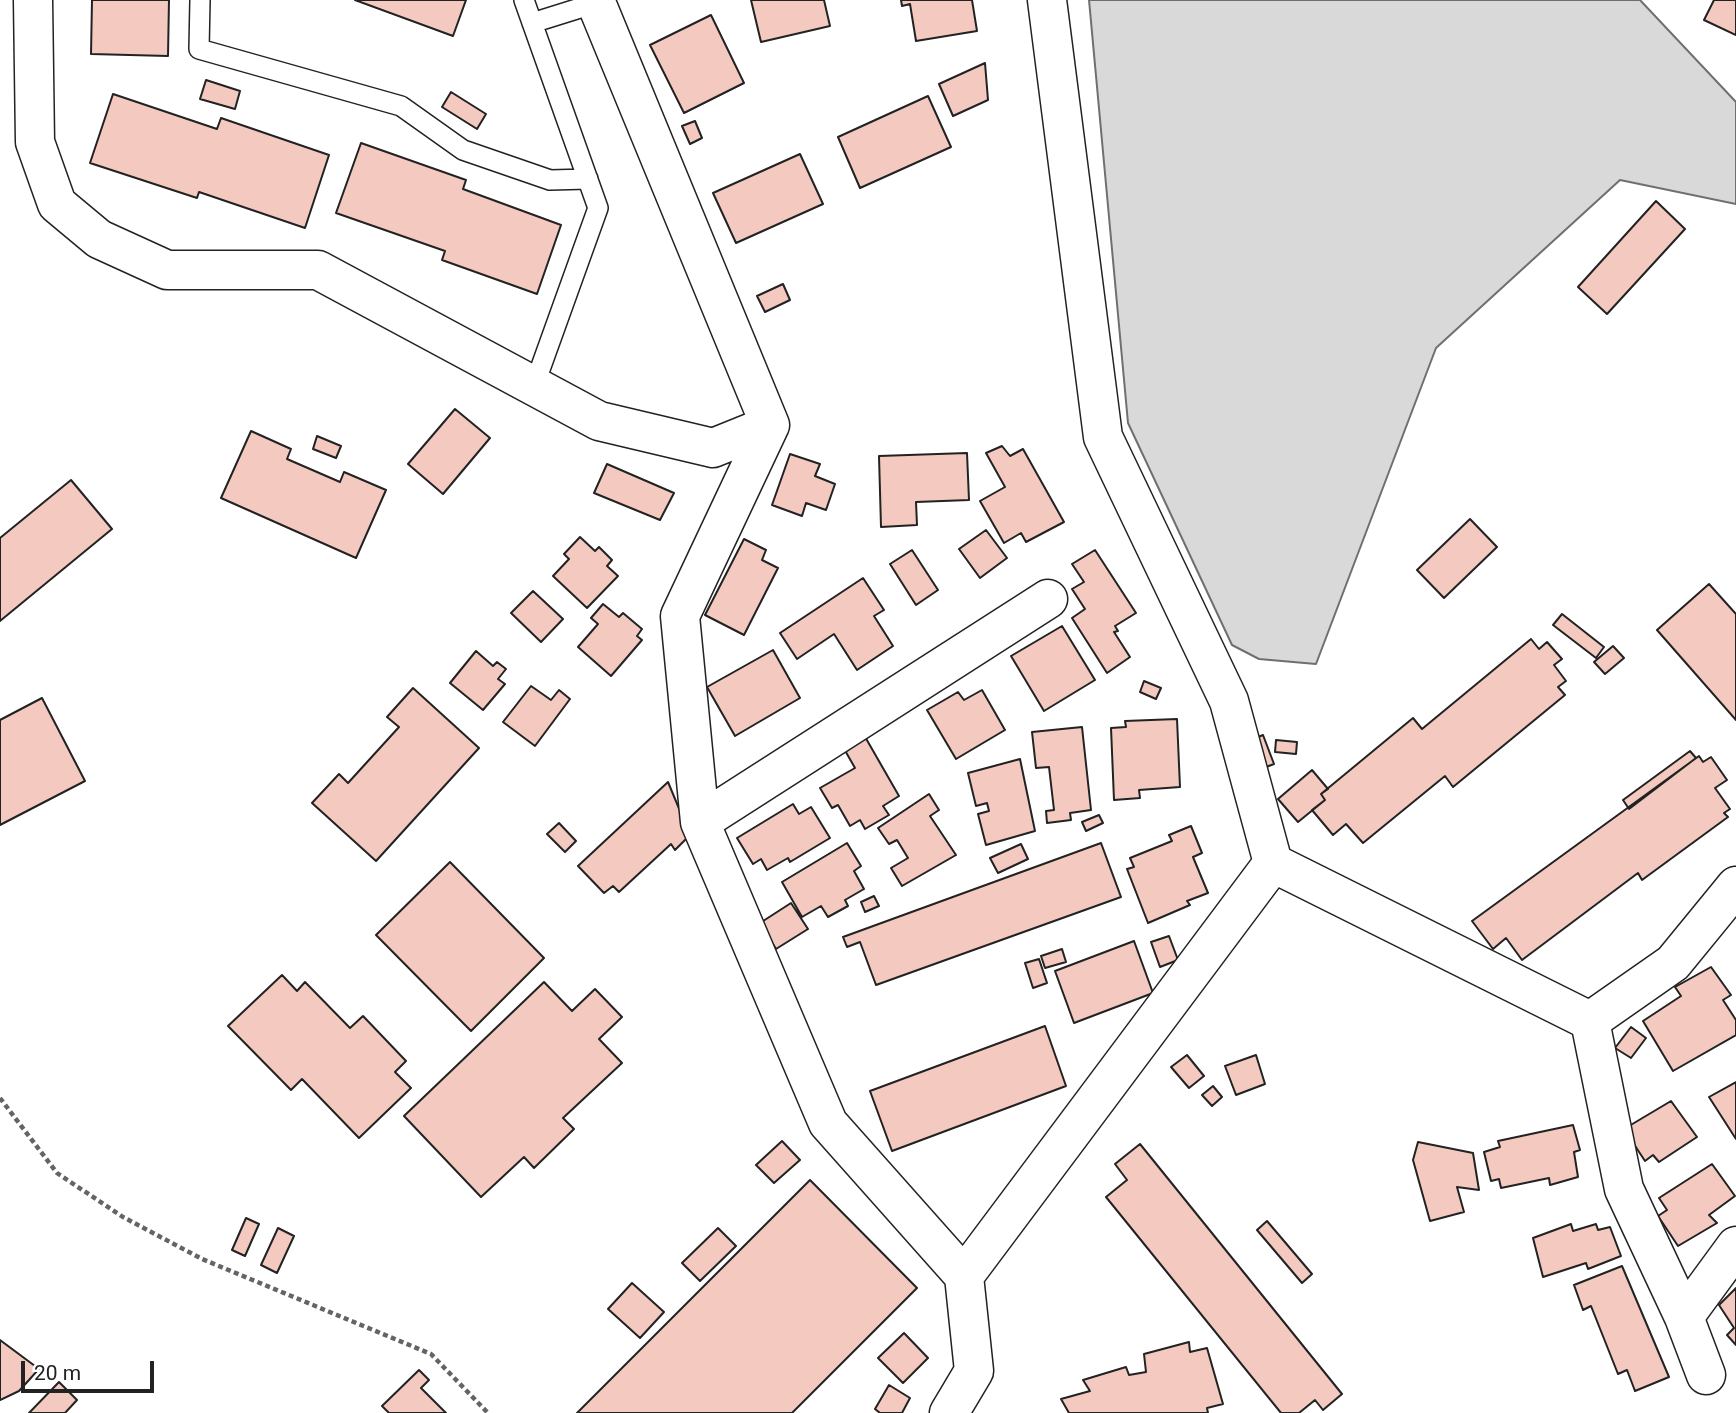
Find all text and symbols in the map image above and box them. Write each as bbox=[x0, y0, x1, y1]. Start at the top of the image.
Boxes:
scale bar bbox=[24, 1346, 158, 1390]
text: 20 m bbox=[34, 1361, 81, 1385]

